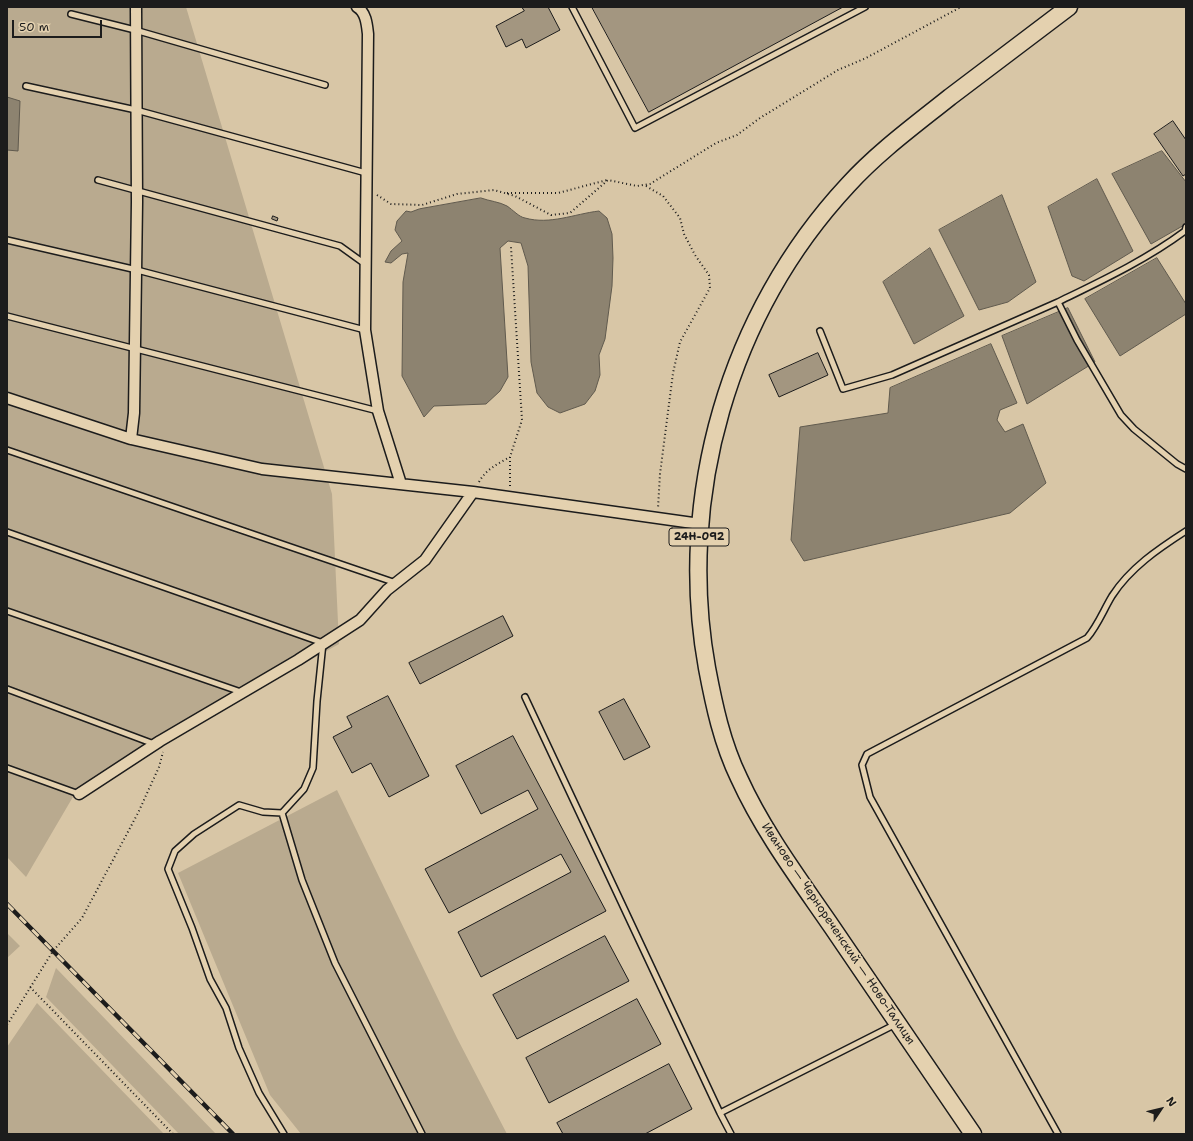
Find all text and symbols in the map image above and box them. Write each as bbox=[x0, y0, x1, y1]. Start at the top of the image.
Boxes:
scale bar bbox=[14, 12, 104, 38]
text: 50 m bbox=[19, 19, 49, 35]
road number: 24Н-092 bbox=[669, 528, 729, 546]
street label: Иваново — Чернореченский — Ново-Талицы bbox=[758, 820, 918, 1048]
north arrow bbox=[1141, 1089, 1181, 1129]
text: N bbox=[1163, 1094, 1180, 1110]

